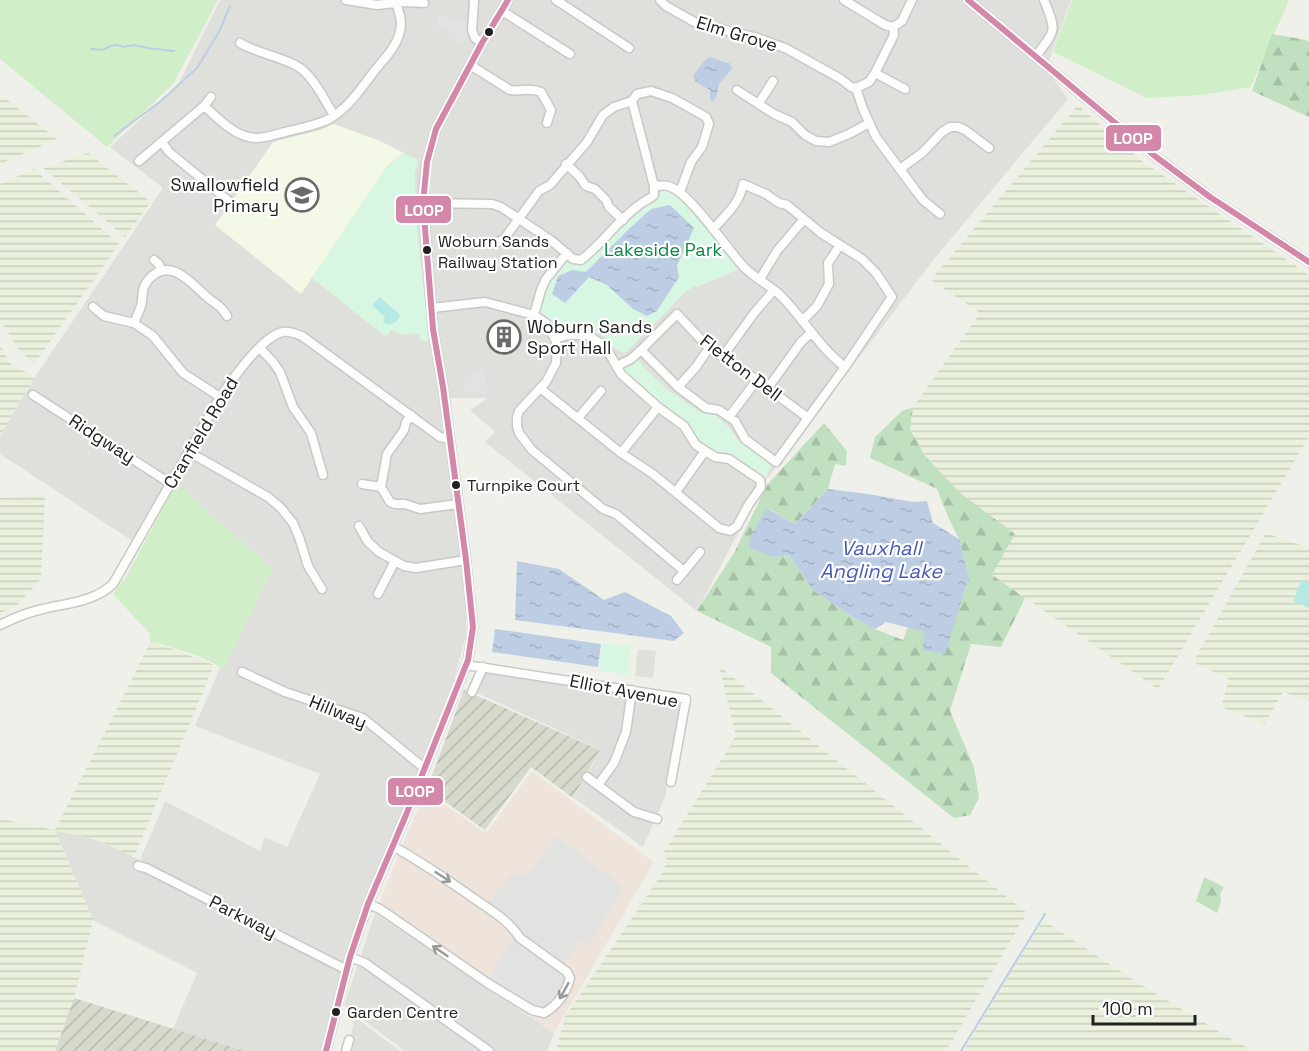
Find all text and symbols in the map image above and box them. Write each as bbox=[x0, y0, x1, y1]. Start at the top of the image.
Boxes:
street label: Elm Grove bbox=[694, 10, 781, 57]
unlabelled marker bbox=[483, 26, 495, 38]
line badge: LOOP bbox=[1105, 124, 1162, 152]
text: LOOP bbox=[1113, 128, 1153, 149]
place label: Swallowfield Primary bbox=[171, 173, 279, 217]
school or university icon: Swallowfield Primary bbox=[284, 177, 320, 213]
line badge: LOOP bbox=[395, 195, 452, 224]
text: LOOP bbox=[404, 200, 444, 221]
place label: Woburn Sands Railway Station bbox=[438, 231, 558, 273]
park label: Lakeside Park bbox=[604, 238, 722, 261]
marker: Woburn Sands Railway Station bbox=[421, 244, 433, 256]
place label: Woburn Sands Sport Hall bbox=[527, 315, 652, 359]
building icon: Woburn Sands Sport Hall bbox=[486, 319, 522, 355]
street label: Fletton Dell bbox=[696, 329, 787, 406]
street label: Cranfield Road bbox=[158, 373, 243, 493]
street label: Ridgway bbox=[65, 409, 140, 468]
place label: Turnpike Court bbox=[467, 475, 580, 496]
marker: Turnpike Court bbox=[450, 479, 462, 491]
water label: Vauxhall Angling Lake bbox=[820, 535, 943, 584]
street label: Elliot Avenue bbox=[568, 669, 680, 712]
street label: Hillway bbox=[306, 690, 371, 734]
line badge: LOOP bbox=[387, 777, 444, 806]
text: LOOP bbox=[395, 781, 435, 802]
one-way arrow bbox=[434, 872, 451, 884]
street label: Parkway bbox=[206, 890, 281, 943]
one-way arrow bbox=[433, 945, 449, 957]
one-way arrow bbox=[558, 982, 570, 999]
scale bar bbox=[1093, 988, 1195, 1026]
text: 100 m bbox=[1102, 997, 1153, 1020]
place label: Garden Centre bbox=[347, 1002, 458, 1023]
marker: Garden Centre bbox=[330, 1006, 342, 1018]

